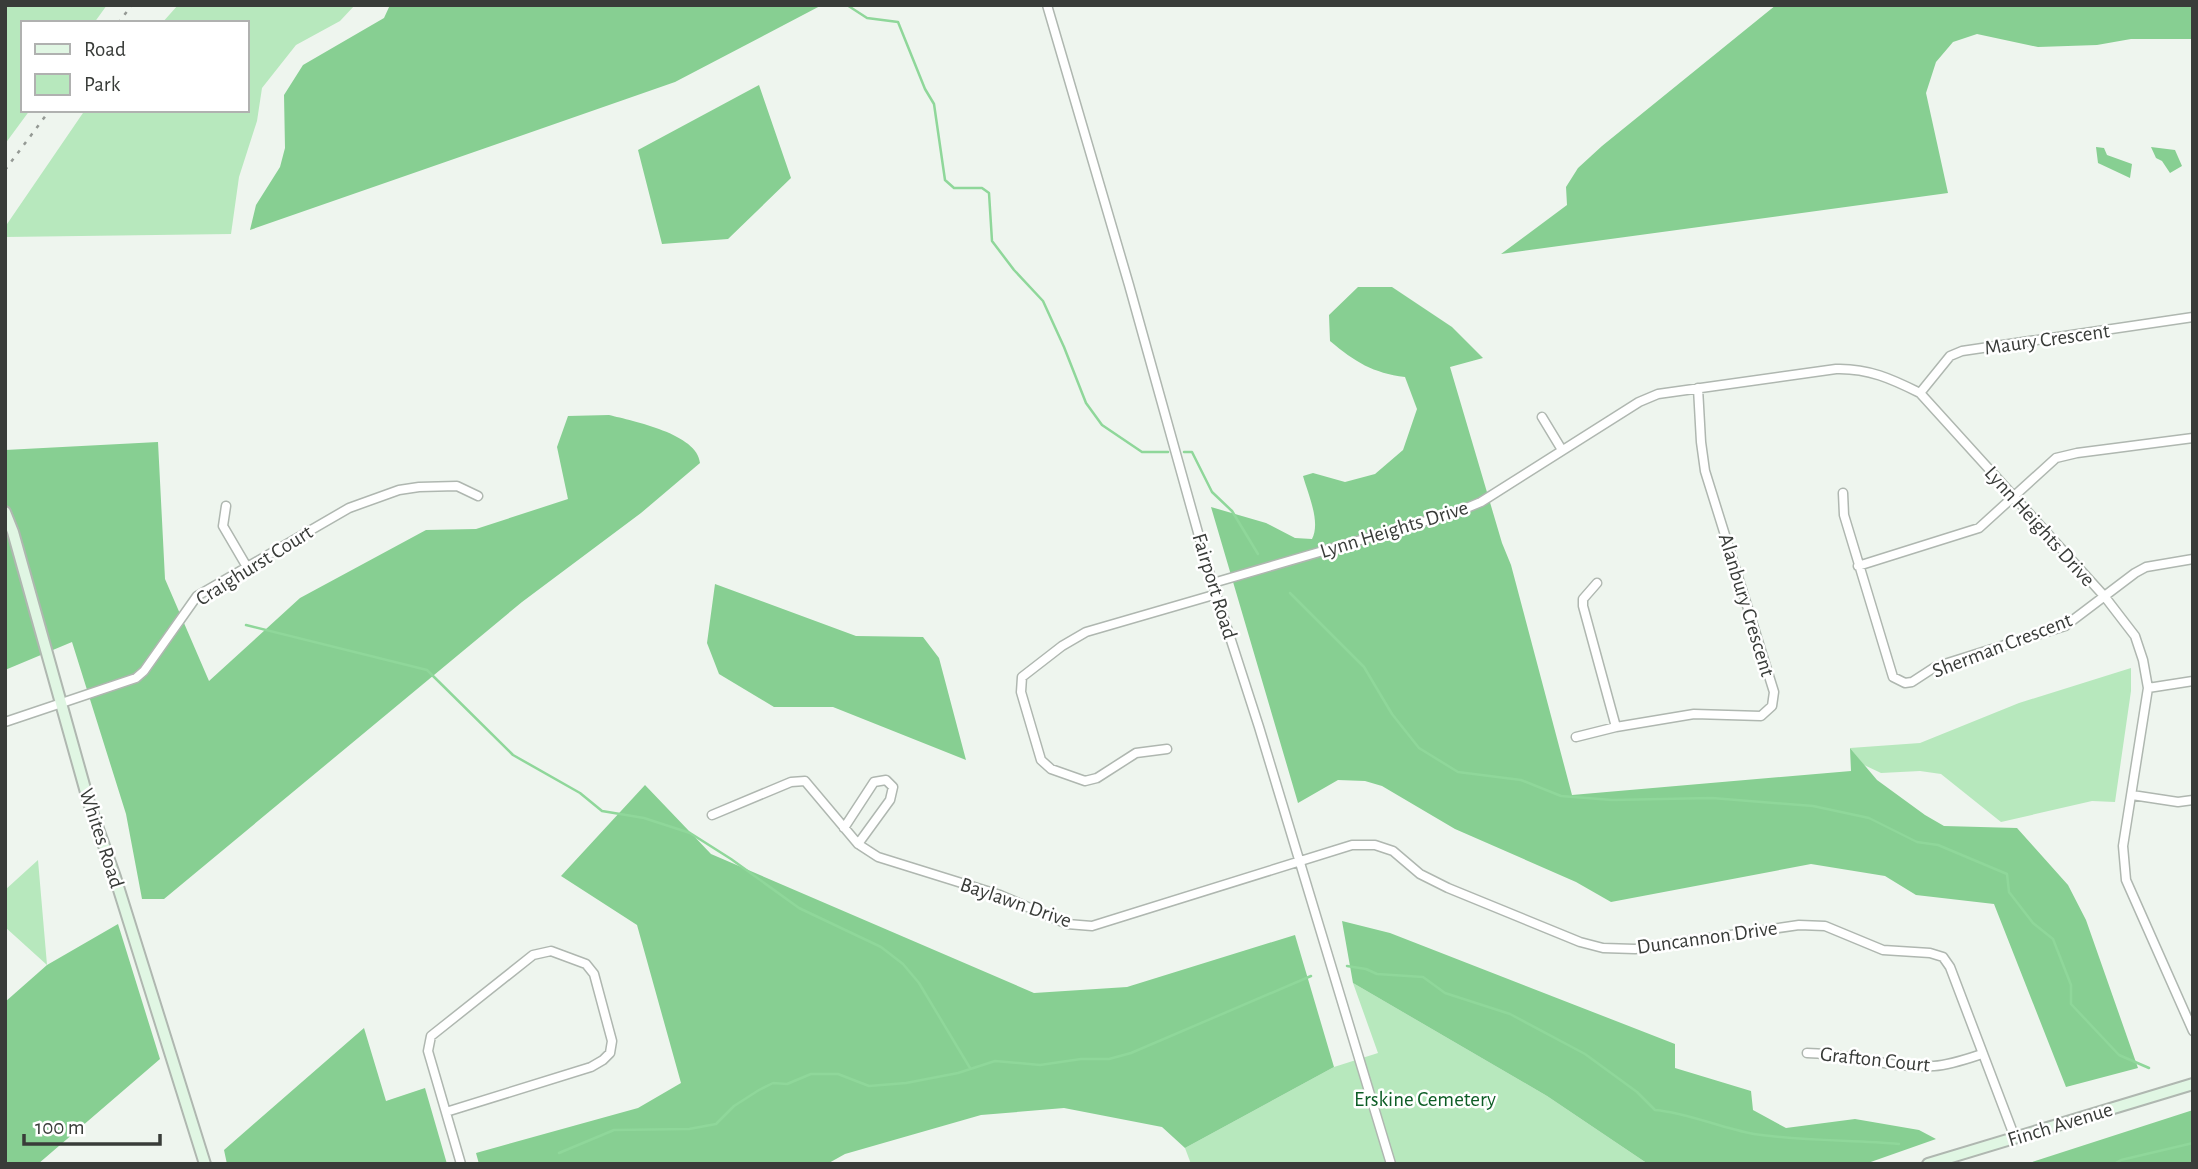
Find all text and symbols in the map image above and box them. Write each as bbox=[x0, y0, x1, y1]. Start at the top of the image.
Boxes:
legend bbox=[21, 21, 248, 112]
text: Road bbox=[84, 39, 126, 60]
text: Park bbox=[84, 74, 121, 95]
street label: Maury Crescent bbox=[1983, 320, 2111, 359]
street label: Lynn Heights Drive bbox=[1980, 462, 2099, 590]
street label: Lynn Heights Drive bbox=[1318, 497, 1471, 562]
street label: Craighurst Court bbox=[192, 521, 316, 610]
street label: Fairport Road bbox=[1188, 531, 1241, 642]
street label: Alanbury Crescent bbox=[1715, 531, 1778, 679]
street label: Sherman Crescent bbox=[1929, 609, 2075, 682]
street label: Whites Road bbox=[76, 786, 128, 891]
street label: Baylawn Drive bbox=[957, 874, 1074, 931]
street label: Duncannon Drive bbox=[1635, 917, 1779, 958]
street label: Grafton Court bbox=[1819, 1043, 1931, 1076]
park label: Erskine Cemetery bbox=[1354, 1089, 1496, 1110]
street label: Finch Avenue bbox=[2005, 1099, 2115, 1150]
scale bar bbox=[24, 1102, 161, 1146]
text: 100 m bbox=[35, 1117, 85, 1138]

